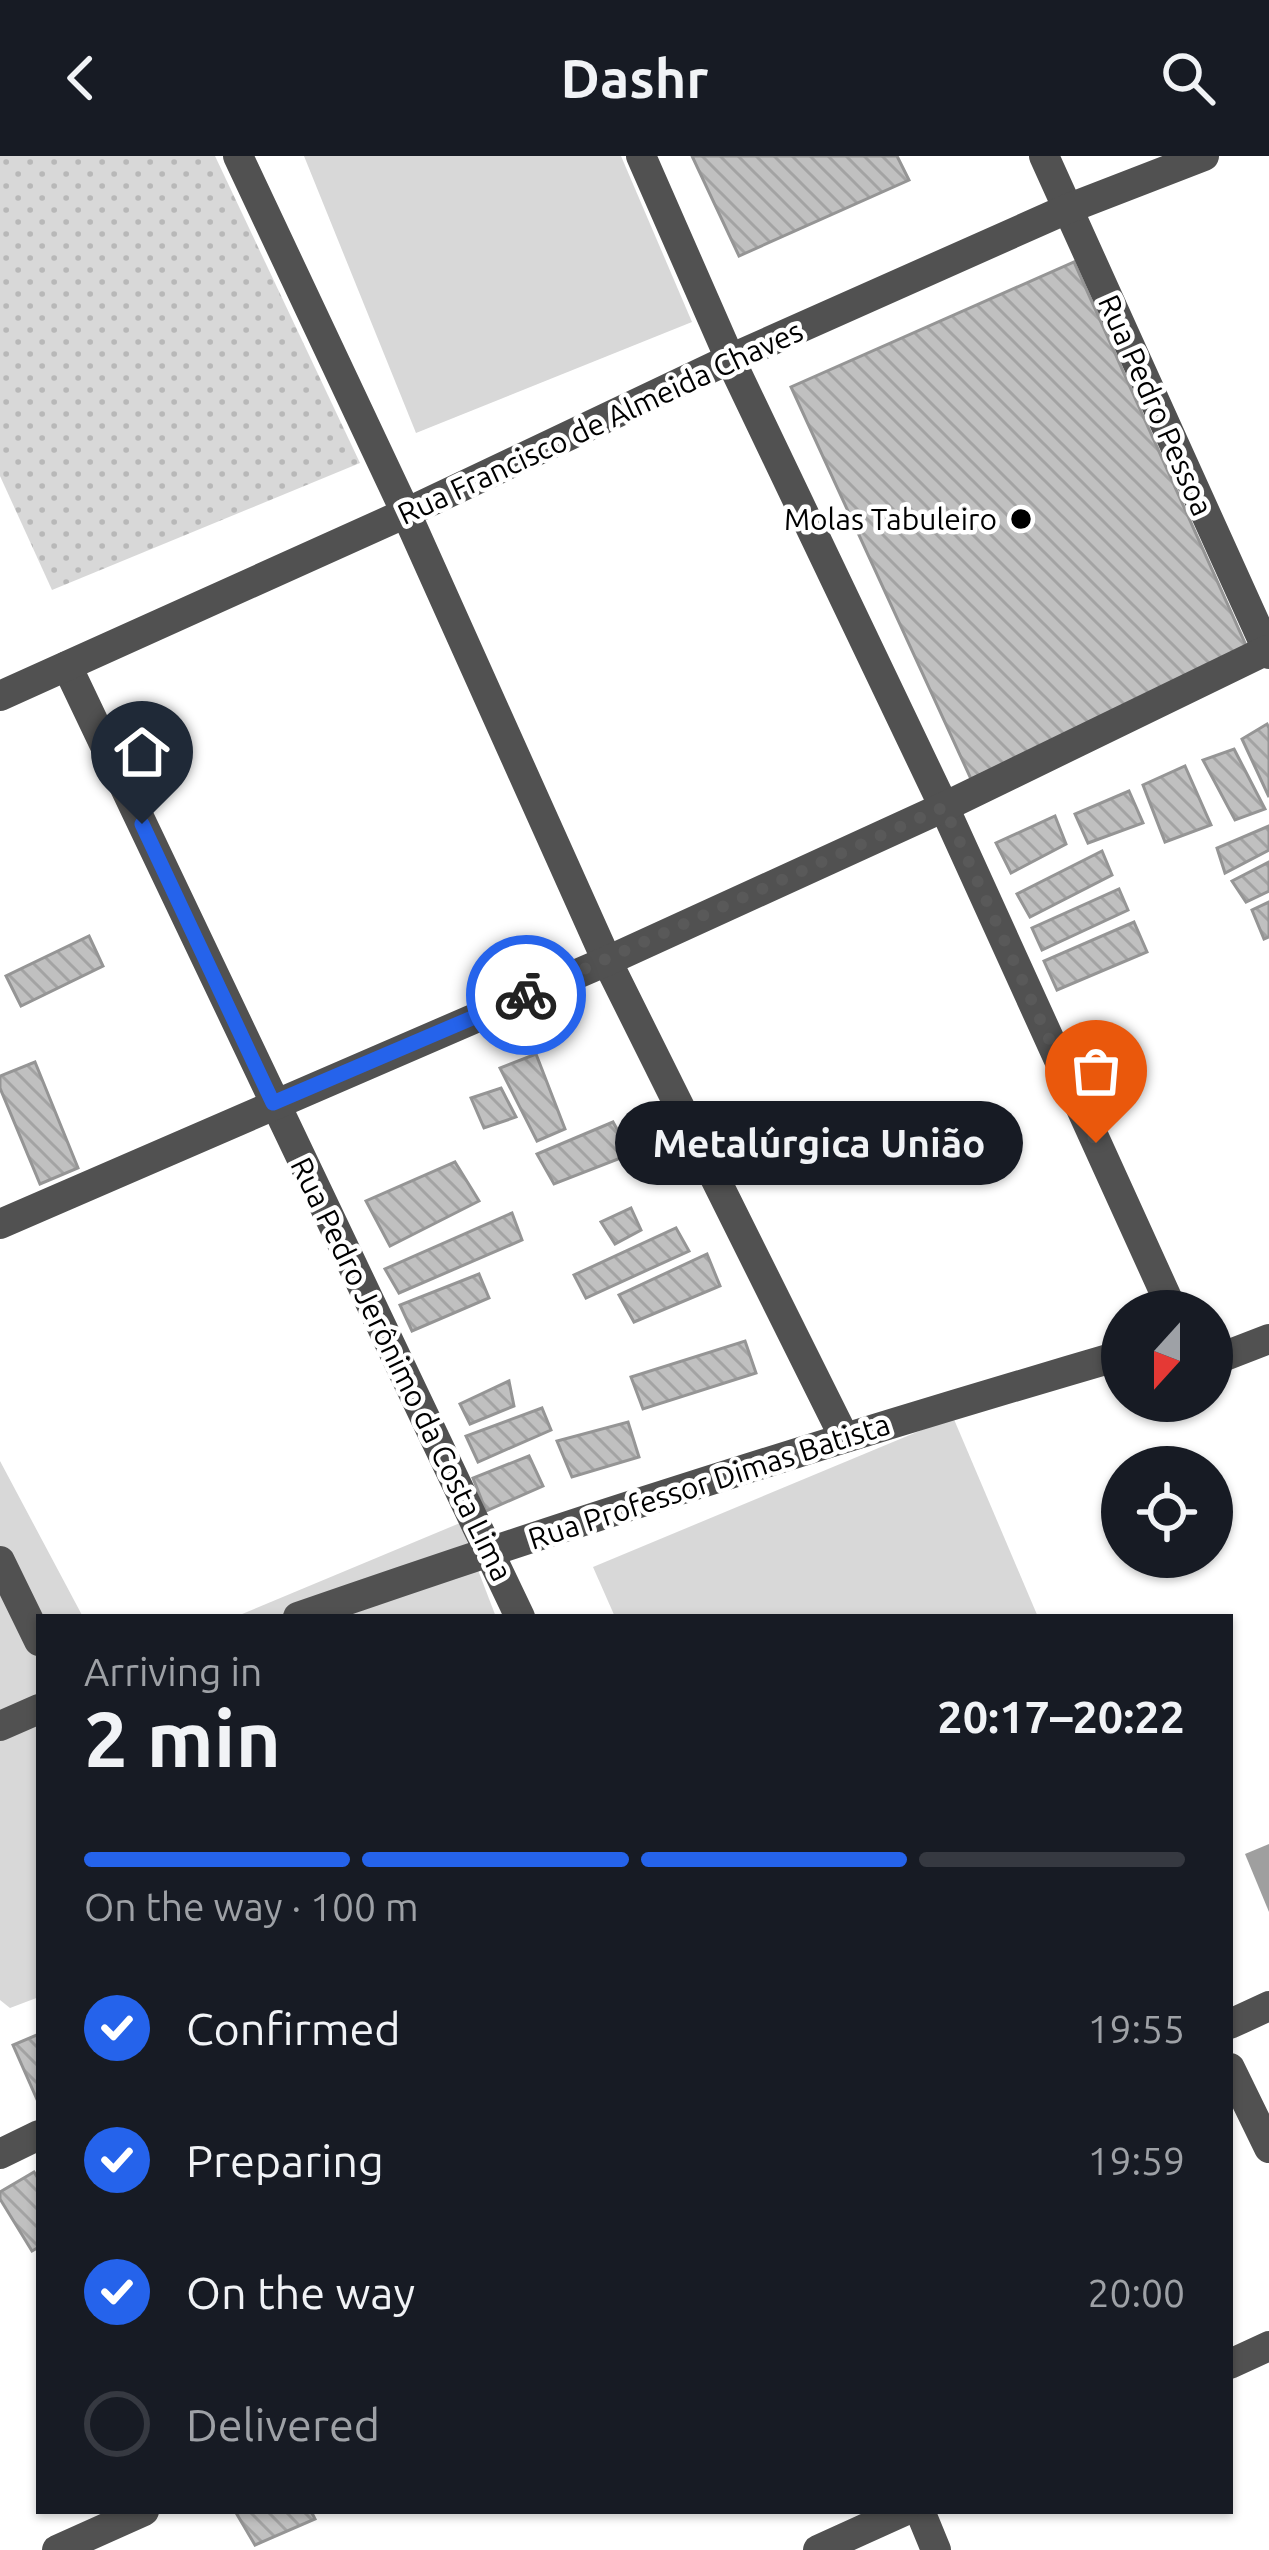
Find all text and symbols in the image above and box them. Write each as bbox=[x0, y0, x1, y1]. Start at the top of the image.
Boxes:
icon: back bbox=[48, 45, 114, 111]
icon: search bbox=[1155, 45, 1221, 111]
text: Dashr bbox=[561, 48, 708, 108]
street label: Rua Pedro Pessoa bbox=[1092, 289, 1220, 521]
street label: Rua Francisco de Almeida Chaves bbox=[392, 313, 808, 531]
place label: Molas Tabuleiro bbox=[784, 502, 997, 536]
marker: Molas Tabuleiro bbox=[1008, 506, 1034, 532]
pin bbox=[91, 701, 193, 824]
icon: home bbox=[109, 719, 175, 785]
courier bbox=[466, 935, 586, 1055]
icon: bike bbox=[493, 962, 559, 1028]
pin bbox=[1045, 1020, 1147, 1143]
icon: bag bbox=[1063, 1038, 1129, 1104]
callout: Metalúrgica União bbox=[616, 1101, 1024, 1185]
text: Metalúrgica União bbox=[652, 1121, 986, 1164]
street label: Rua Pedro Jerônimo da Costa Lima bbox=[284, 1152, 520, 1586]
north arrow bbox=[1101, 1290, 1233, 1422]
map controls bbox=[1101, 1290, 1233, 1578]
street label: Rua Professor Dimas Batista bbox=[524, 1406, 894, 1556]
button: locate bbox=[1101, 1446, 1233, 1578]
text: Arriving in bbox=[84, 1650, 262, 1693]
text: 20:17–20:22 bbox=[937, 1691, 1185, 1742]
text: 2 min bbox=[84, 1694, 281, 1782]
text: On the way · 100 m bbox=[84, 1885, 419, 1928]
icon: check bbox=[84, 1995, 150, 2061]
text: Confirmed bbox=[186, 2003, 401, 2054]
text: 19:55 bbox=[1087, 2007, 1185, 2050]
icon: check bbox=[84, 2127, 150, 2193]
text: Preparing bbox=[186, 2135, 384, 2186]
text: 19:59 bbox=[1087, 2139, 1185, 2182]
icon: check bbox=[84, 2259, 150, 2325]
text: On the way bbox=[186, 2267, 415, 2318]
text: 20:00 bbox=[1087, 2271, 1185, 2314]
text: Delivered bbox=[186, 2399, 380, 2450]

